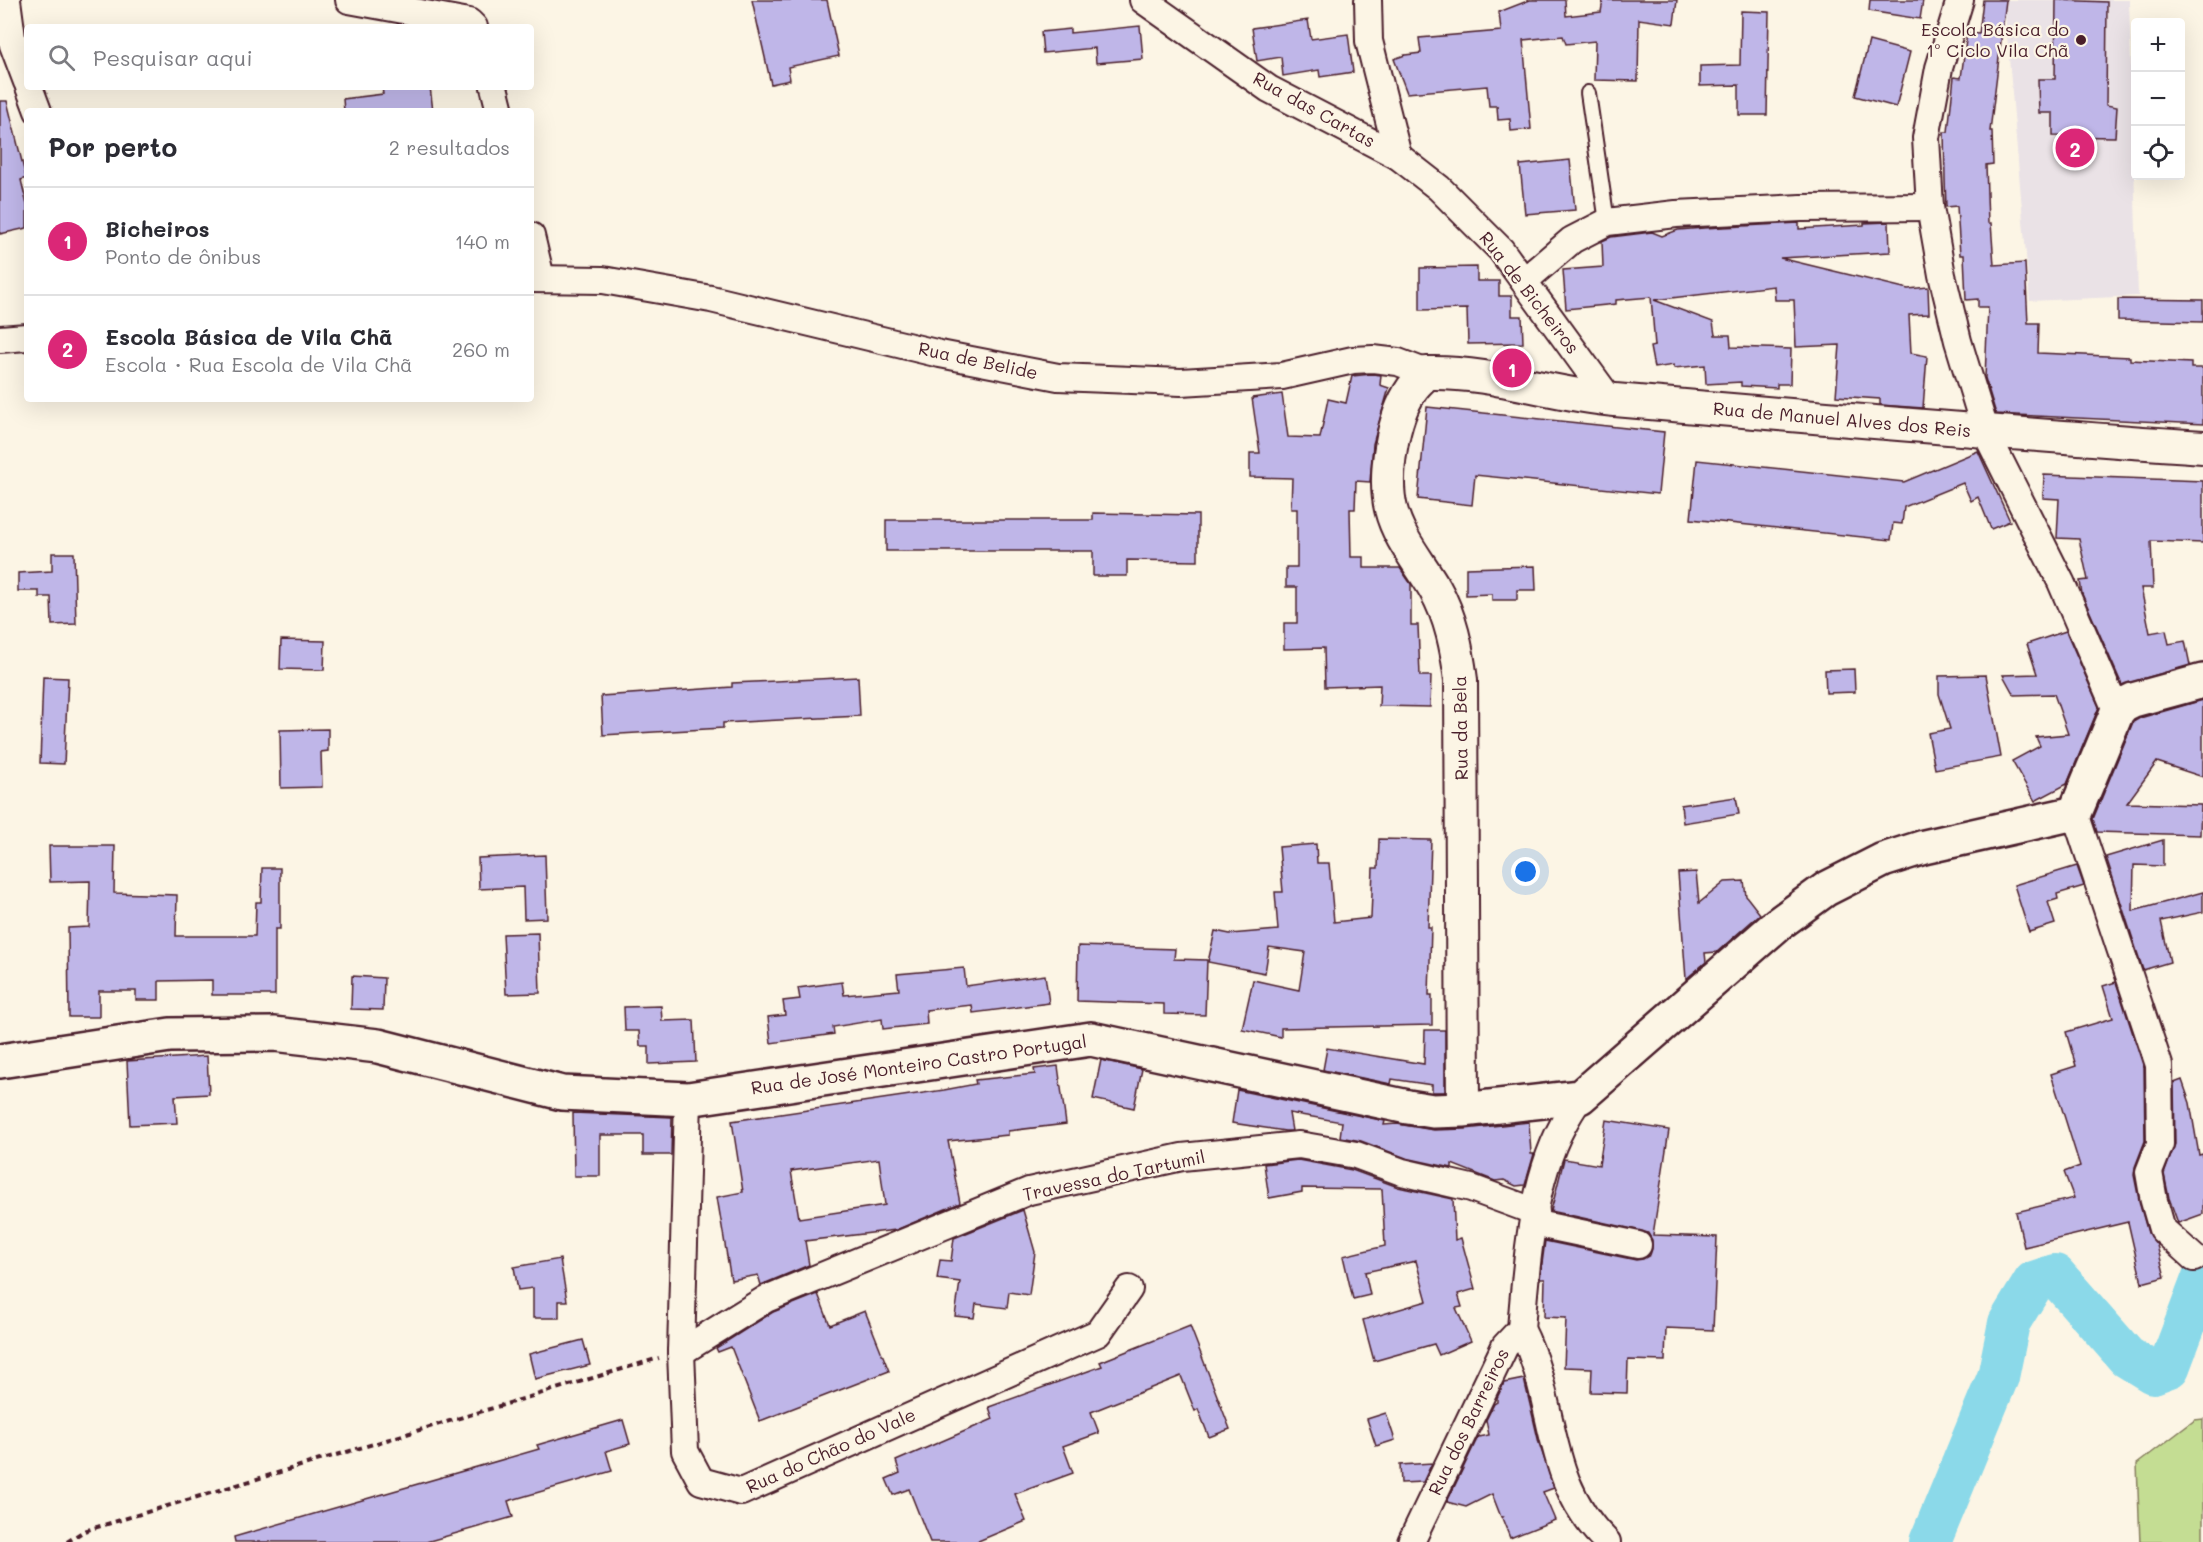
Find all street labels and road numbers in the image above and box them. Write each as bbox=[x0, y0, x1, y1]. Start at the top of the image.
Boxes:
street label: Rua das Cartas bbox=[1249, 66, 1380, 153]
street label: Rua de Bicheiros bbox=[1474, 226, 1585, 359]
street label: Rua de Belide bbox=[916, 336, 1040, 384]
street label: Rua de Manuel Alves dos Reis bbox=[1712, 396, 1972, 442]
street label: Rua da Bela bbox=[1447, 675, 1473, 781]
street label: Rua de José Monteiro Castro Portugal bbox=[749, 1029, 1088, 1099]
street label: Travessa do Tartumil bbox=[1020, 1144, 1207, 1206]
street label: Rua dos Barreiros bbox=[1422, 1344, 1514, 1499]
street label: Rua do Chão do Vale bbox=[742, 1402, 919, 1498]

